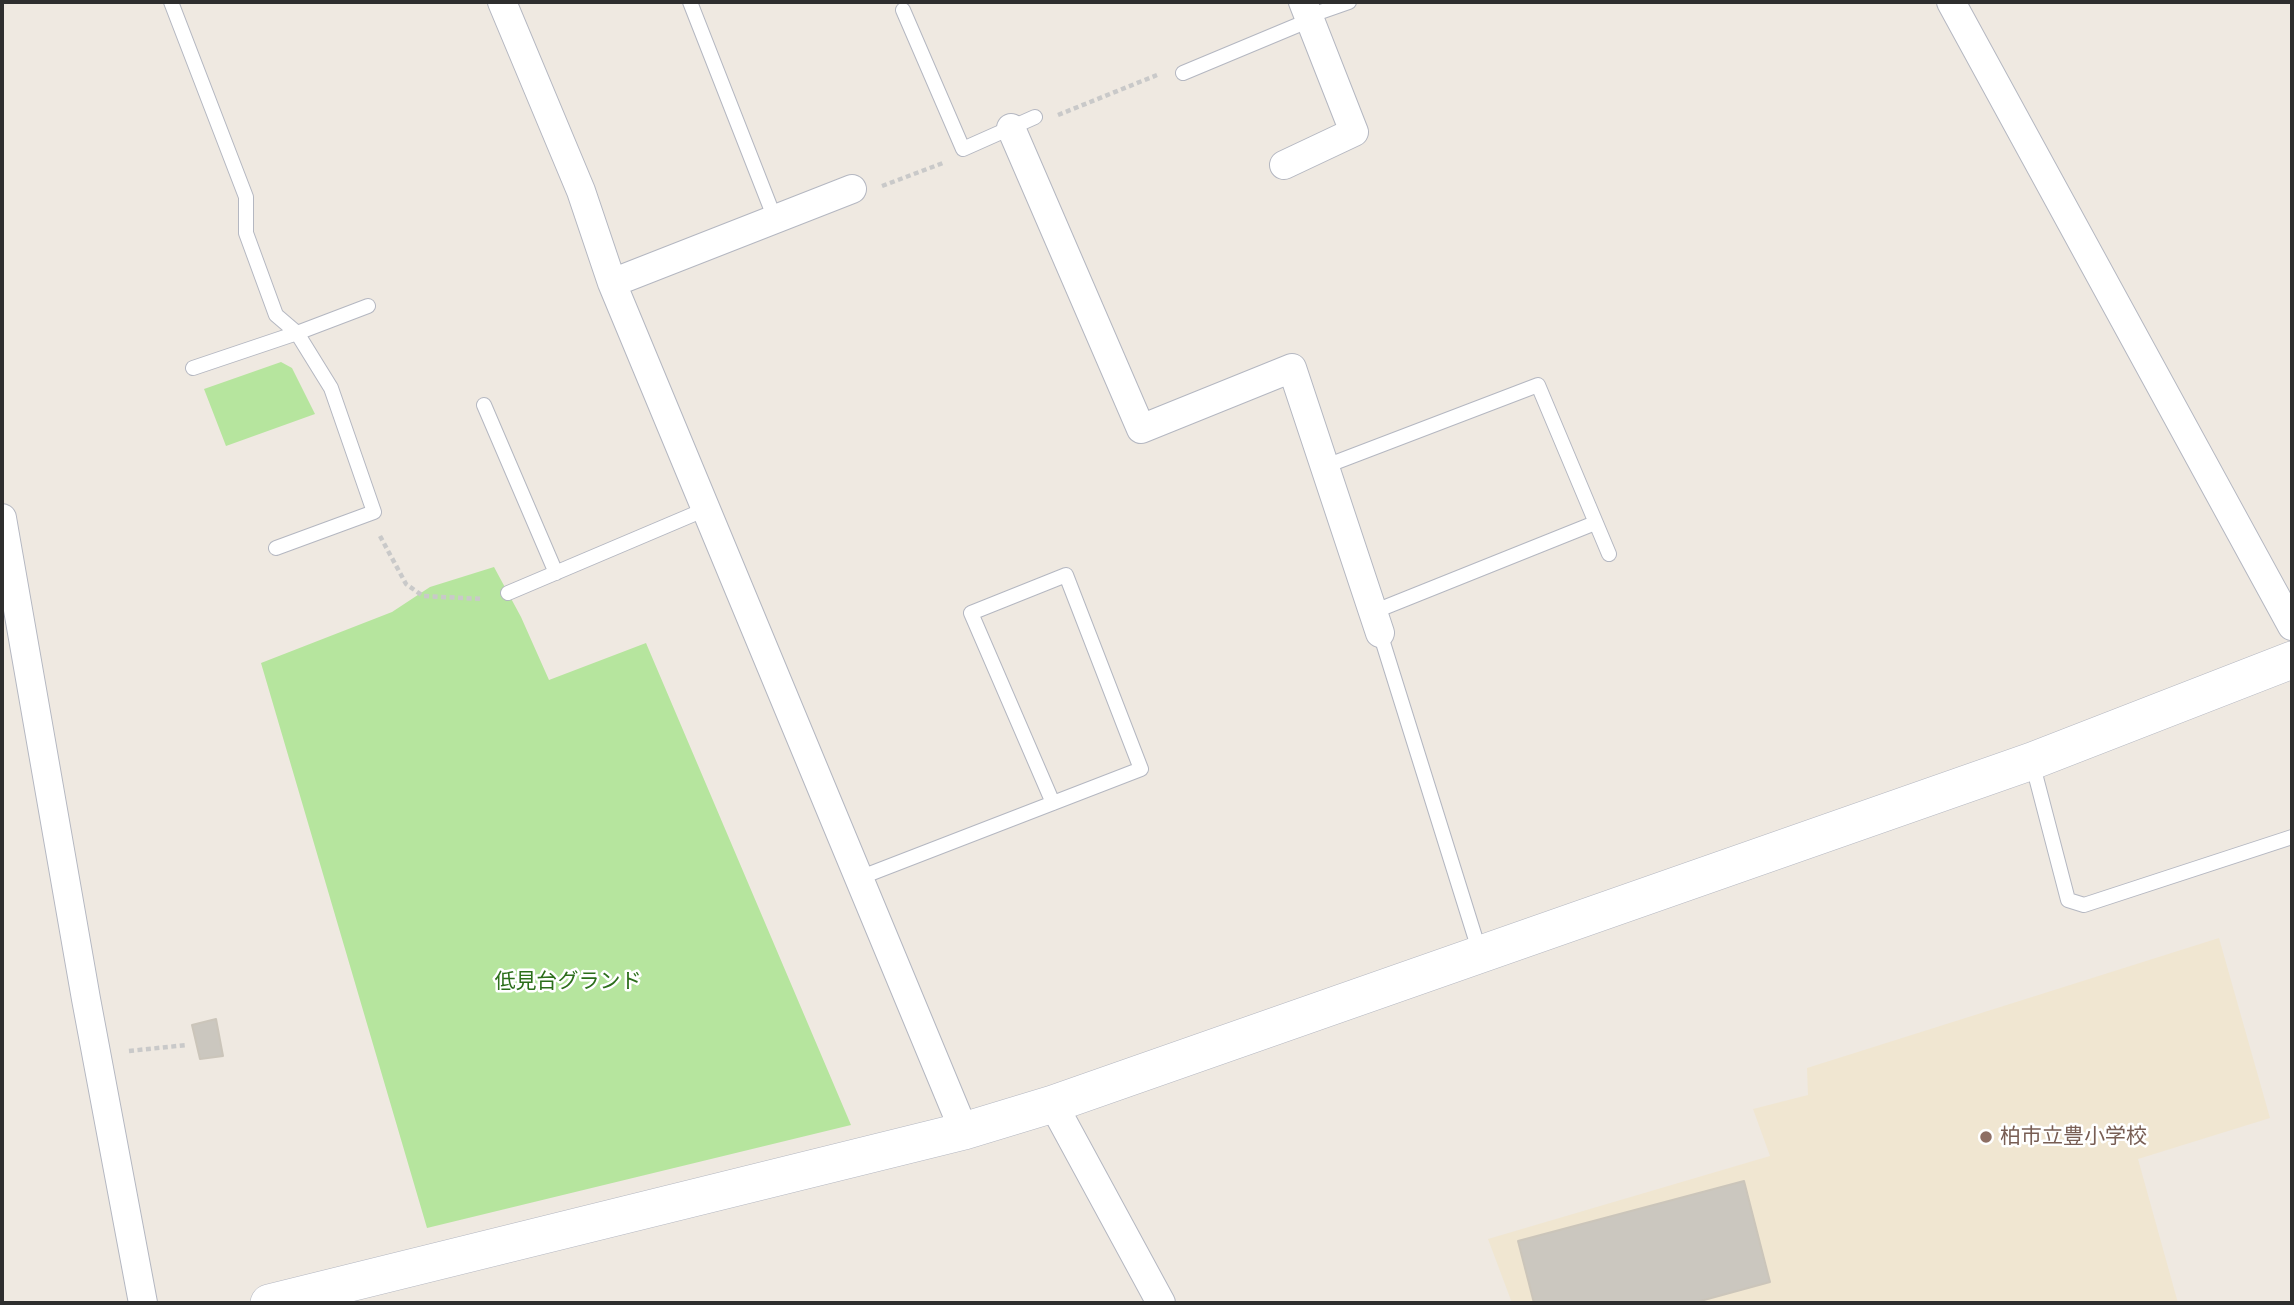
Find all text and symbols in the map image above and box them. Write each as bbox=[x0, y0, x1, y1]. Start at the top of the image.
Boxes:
park label: 低見台グランド bbox=[495, 969, 641, 995]
place label: 柏市立豊小学校 bbox=[2000, 1124, 2147, 1150]
marker: 柏市立豊小学校 bbox=[1978, 1129, 1994, 1145]

